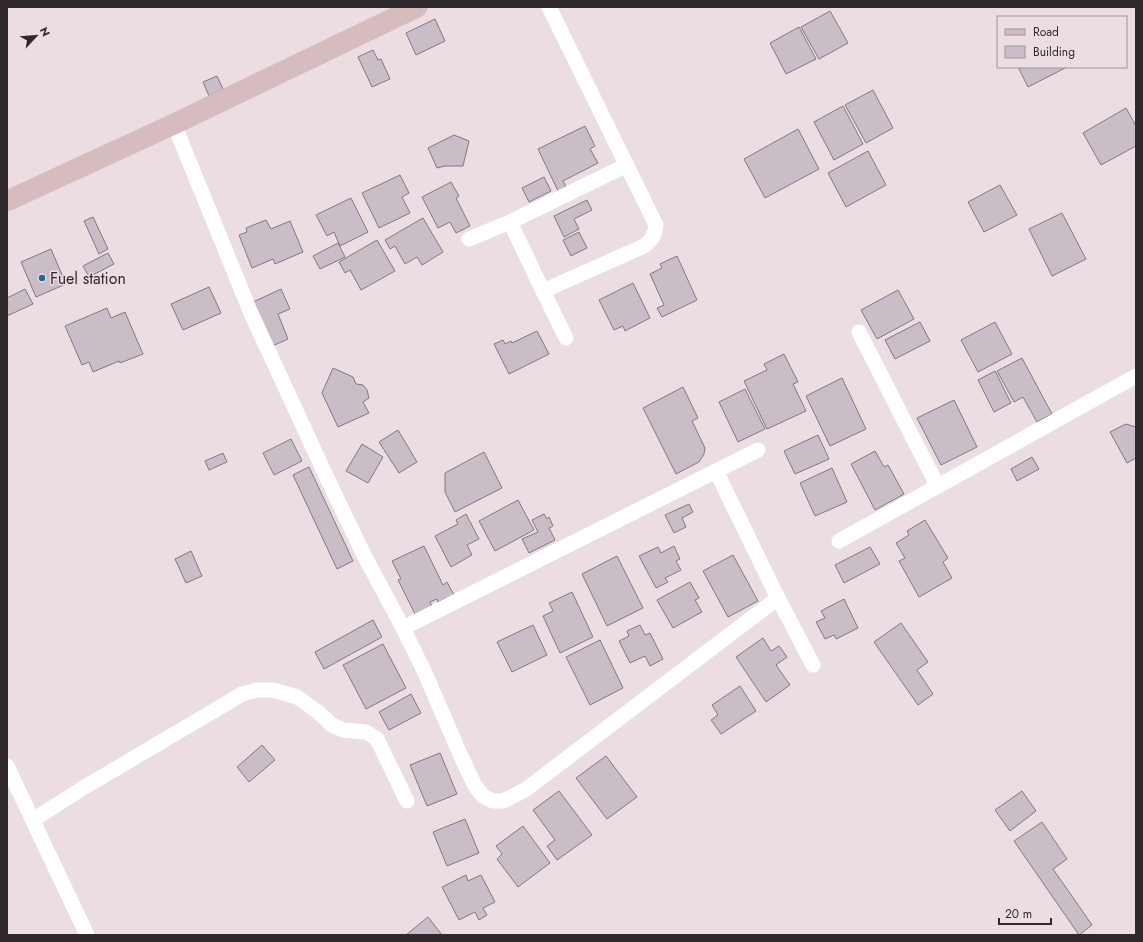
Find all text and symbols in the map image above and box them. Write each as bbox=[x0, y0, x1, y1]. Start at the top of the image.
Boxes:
north arrow bbox=[16, 16, 56, 56]
legend bbox=[997, 16, 1127, 68]
text: Road bbox=[1033, 23, 1059, 41]
text: N bbox=[36, 24, 54, 39]
text: Building bbox=[1033, 43, 1075, 61]
place label: Fuel station bbox=[50, 267, 126, 290]
marker: Fuel station bbox=[37, 273, 47, 283]
scale bar bbox=[999, 900, 1051, 926]
text: 20 m bbox=[1005, 905, 1032, 923]

